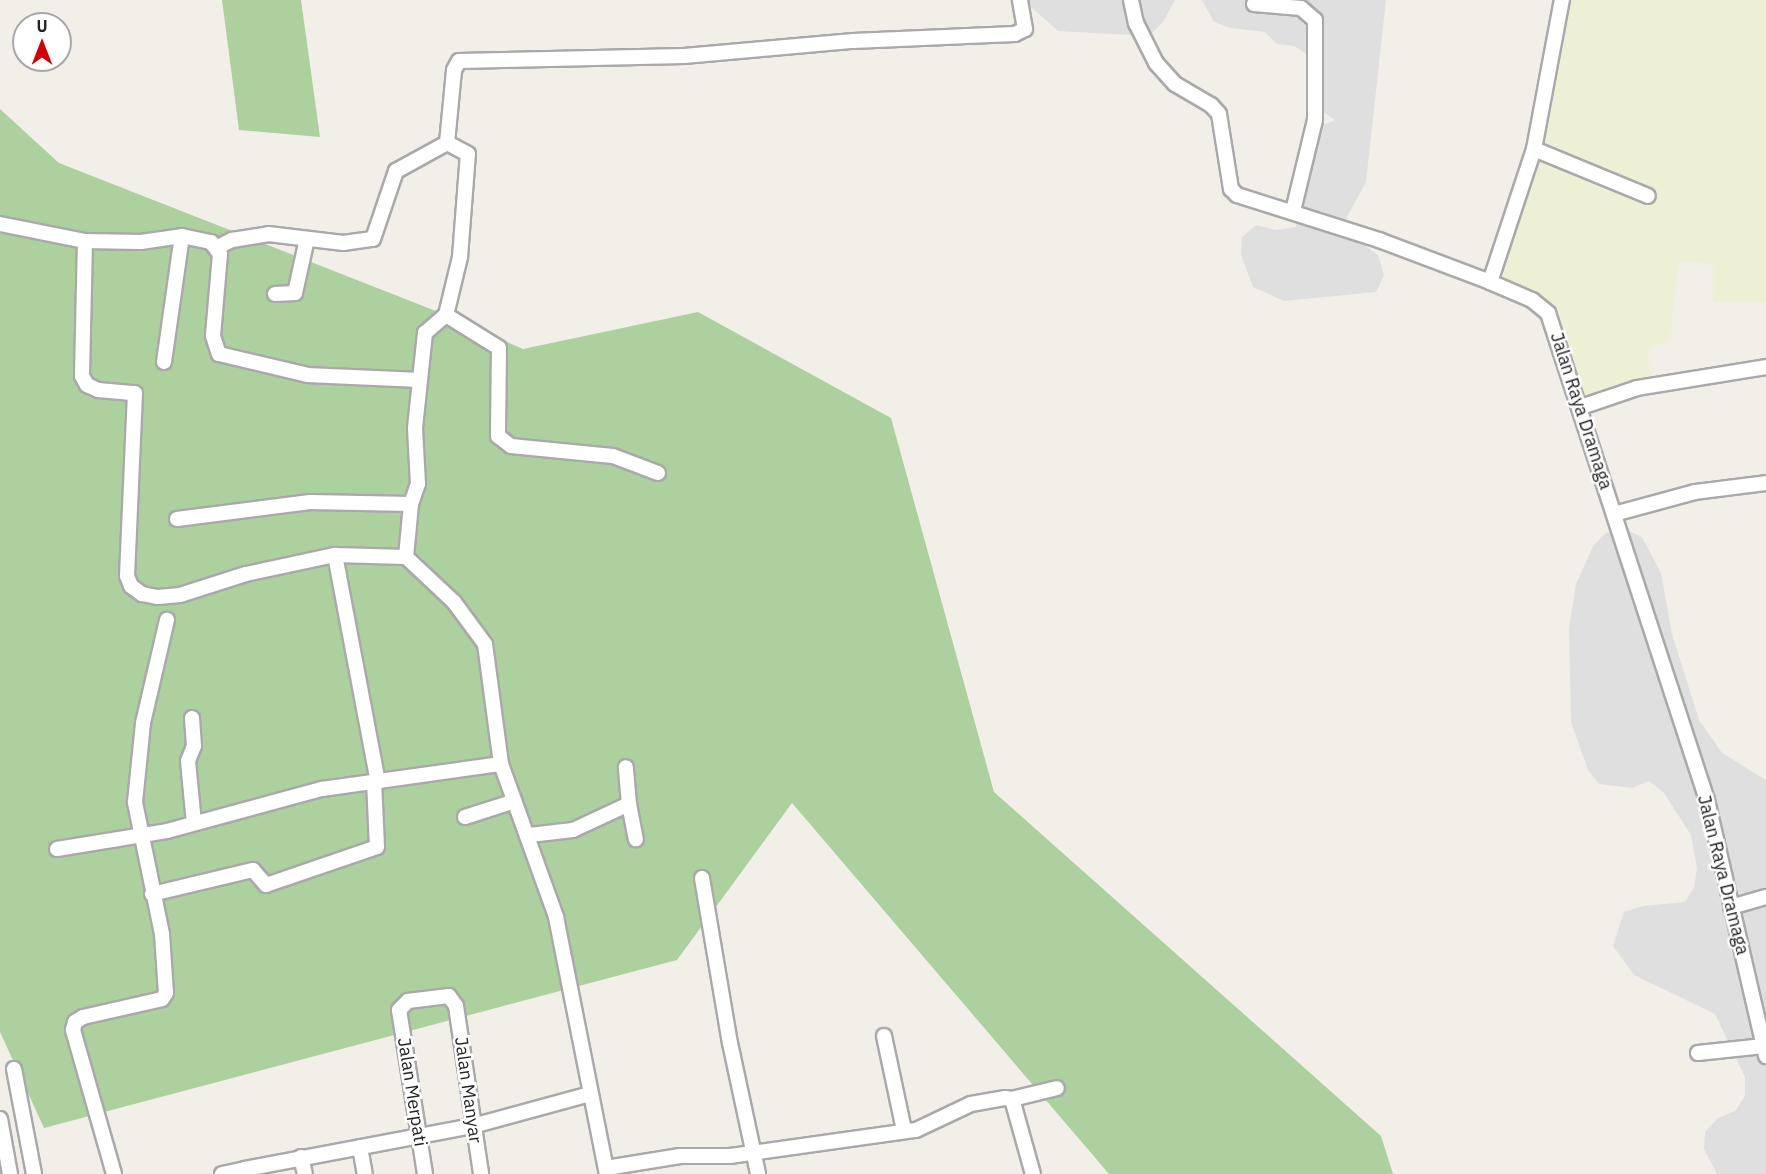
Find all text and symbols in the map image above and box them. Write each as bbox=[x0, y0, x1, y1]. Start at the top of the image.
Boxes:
north arrow bbox=[12, 12, 72, 72]
text: U bbox=[36, 16, 48, 36]
street label: Jalan Raya Dramaga bbox=[1545, 330, 1617, 492]
street label: Jalan Raya Dramaga bbox=[1693, 793, 1753, 957]
street label: Jalan Merpati bbox=[393, 1036, 431, 1148]
street label: Jalan Manyar bbox=[450, 1036, 486, 1144]

